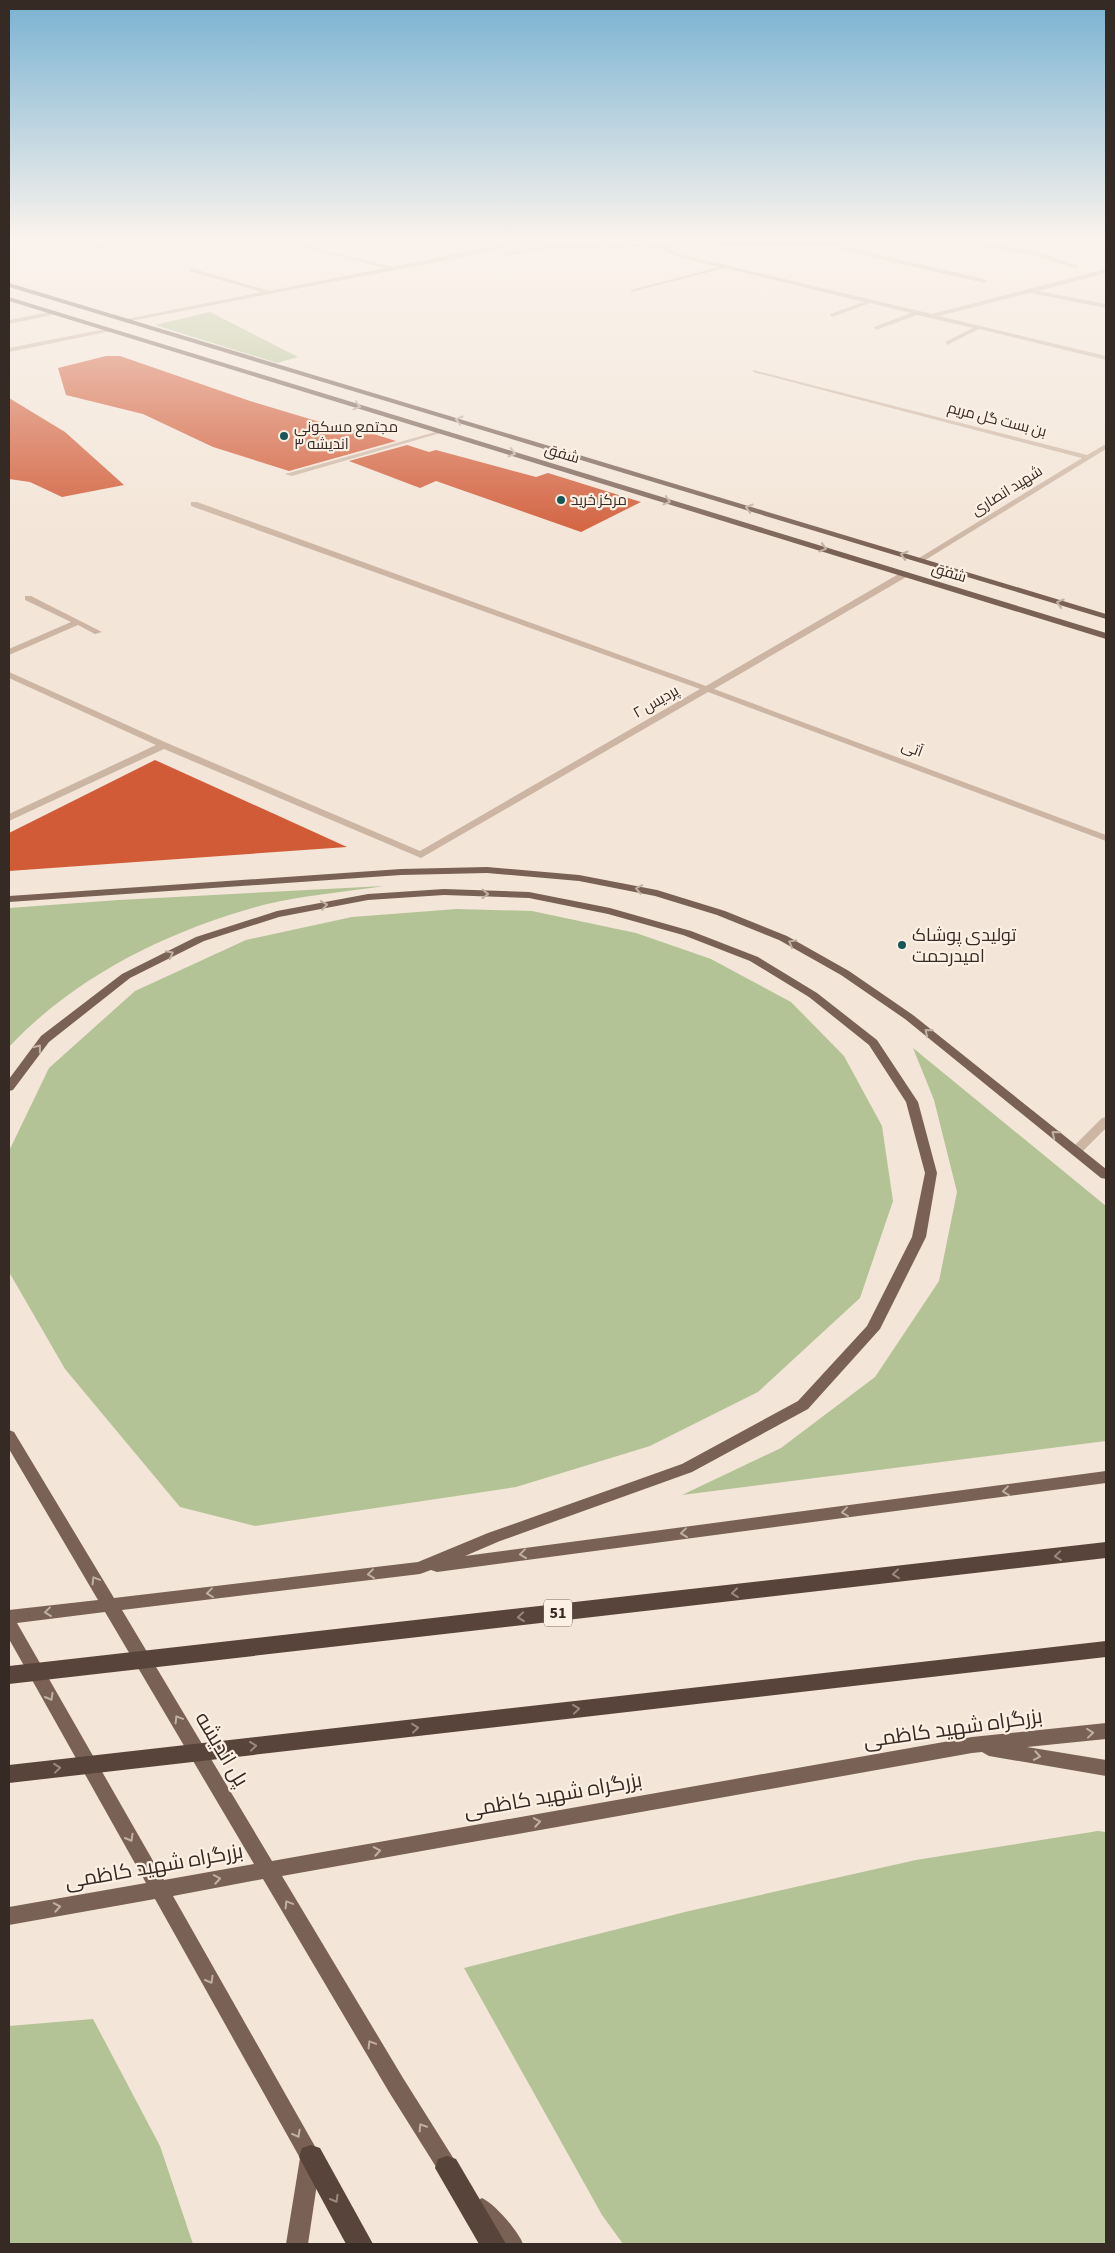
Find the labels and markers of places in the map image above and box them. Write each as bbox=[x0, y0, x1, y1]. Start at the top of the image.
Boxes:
place label: مجتمع مسکونی اندیشه ۳ bbox=[294, 417, 398, 455]
marker: مجتمع مسکونی اندیشه ۳ bbox=[278, 430, 290, 442]
place label: مرکز خرید bbox=[571, 490, 627, 511]
marker: مرکز خرید bbox=[555, 494, 567, 506]
place label: تولیدی پوشاک امیدرحمت bbox=[912, 923, 1017, 969]
marker: تولیدی پوشاک امیدرحمت bbox=[896, 939, 908, 951]

